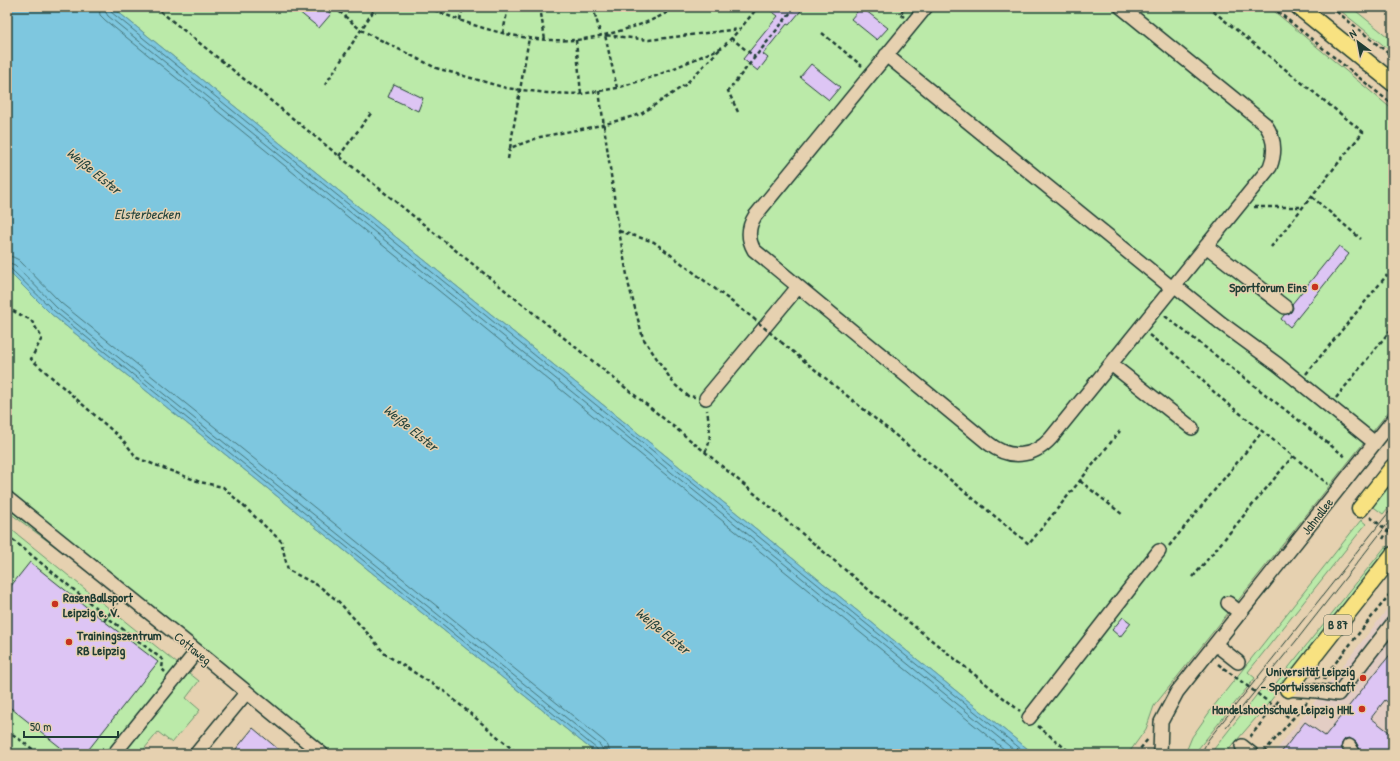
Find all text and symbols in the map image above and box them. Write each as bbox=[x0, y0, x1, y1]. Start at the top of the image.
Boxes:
north arrow bbox=[1338, 22, 1378, 62]
text: N bbox=[1347, 26, 1359, 41]
water label: Weiße Elster bbox=[63, 143, 127, 200]
water label: Elsterbecken bbox=[114, 204, 181, 223]
place label: Sportforum Eins bbox=[1229, 278, 1307, 297]
marker: Sportforum Eins bbox=[1310, 282, 1320, 292]
water label: Weiße Elster bbox=[380, 400, 444, 457]
street label: Jahnallee bbox=[1297, 494, 1337, 538]
place label: RasenBallsport Leipzig e. V. bbox=[63, 588, 133, 622]
marker: RasenBallsport Leipzig e. V. bbox=[50, 599, 60, 609]
water label: Weiße Elster bbox=[632, 603, 696, 660]
road number: B 87 bbox=[1324, 615, 1352, 635]
place label: Trainingszentrum RB Leipzig bbox=[76, 626, 162, 660]
street label: Cottaweg bbox=[170, 627, 216, 669]
marker: Trainingszentrum RB Leipzig bbox=[64, 637, 74, 647]
place label: Universität Leipzig - Sportwissenschaft bbox=[1261, 662, 1356, 696]
marker: Universität Leipzig - Sportwissenschaft bbox=[1358, 673, 1368, 683]
place label: Handelshochschule Leipzig HHL bbox=[1212, 700, 1354, 719]
marker: Handelshochschule Leipzig HHL bbox=[1357, 704, 1367, 714]
scale bar bbox=[24, 713, 118, 739]
text: 50 m bbox=[30, 718, 51, 735]

